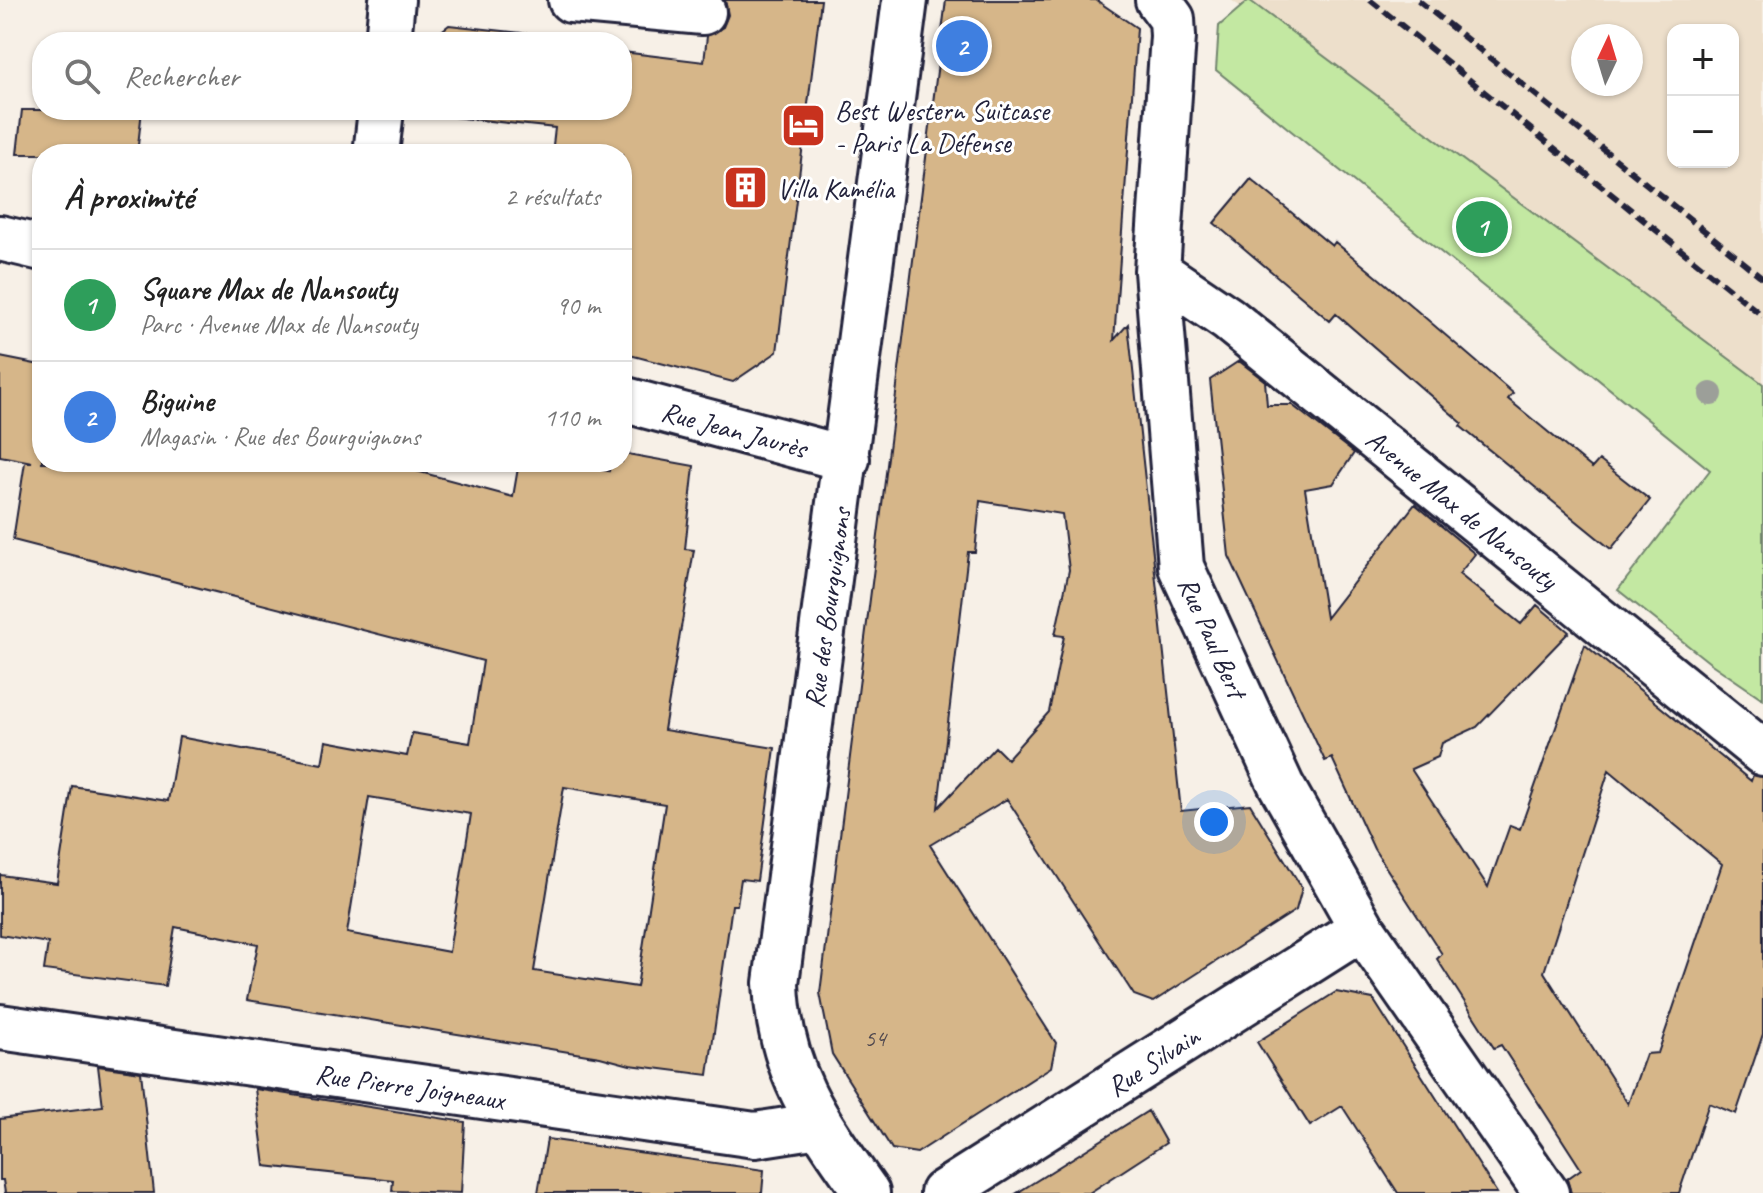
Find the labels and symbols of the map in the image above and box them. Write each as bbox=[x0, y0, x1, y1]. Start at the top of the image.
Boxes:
pin: 2 bbox=[936, 16, 988, 76]
north arrow bbox=[1571, 24, 1643, 96]
place label: Best Western Suitcase - Paris La Défense bbox=[835, 93, 1051, 160]
hotel icon: Best Western Suitcase - Paris La Défense bbox=[780, 102, 828, 150]
building icon: Villa Kamélia bbox=[722, 164, 770, 212]
place label: Villa Kamélia bbox=[777, 171, 896, 206]
pin: 1 bbox=[1456, 197, 1508, 257]
street label: Rue Jean Jaurès bbox=[658, 393, 813, 466]
street label: Avenue Max de Nansouty bbox=[1359, 421, 1566, 599]
street label: Rue des Bourguignons bbox=[796, 503, 859, 710]
street label: Rue Paul Bert bbox=[1170, 571, 1256, 706]
your location bbox=[1194, 802, 1234, 842]
street label: Rue Silvain bbox=[1100, 1018, 1207, 1104]
house number: 54 bbox=[864, 1023, 888, 1053]
street label: Rue Pierre Joigneaux bbox=[313, 1056, 509, 1117]

